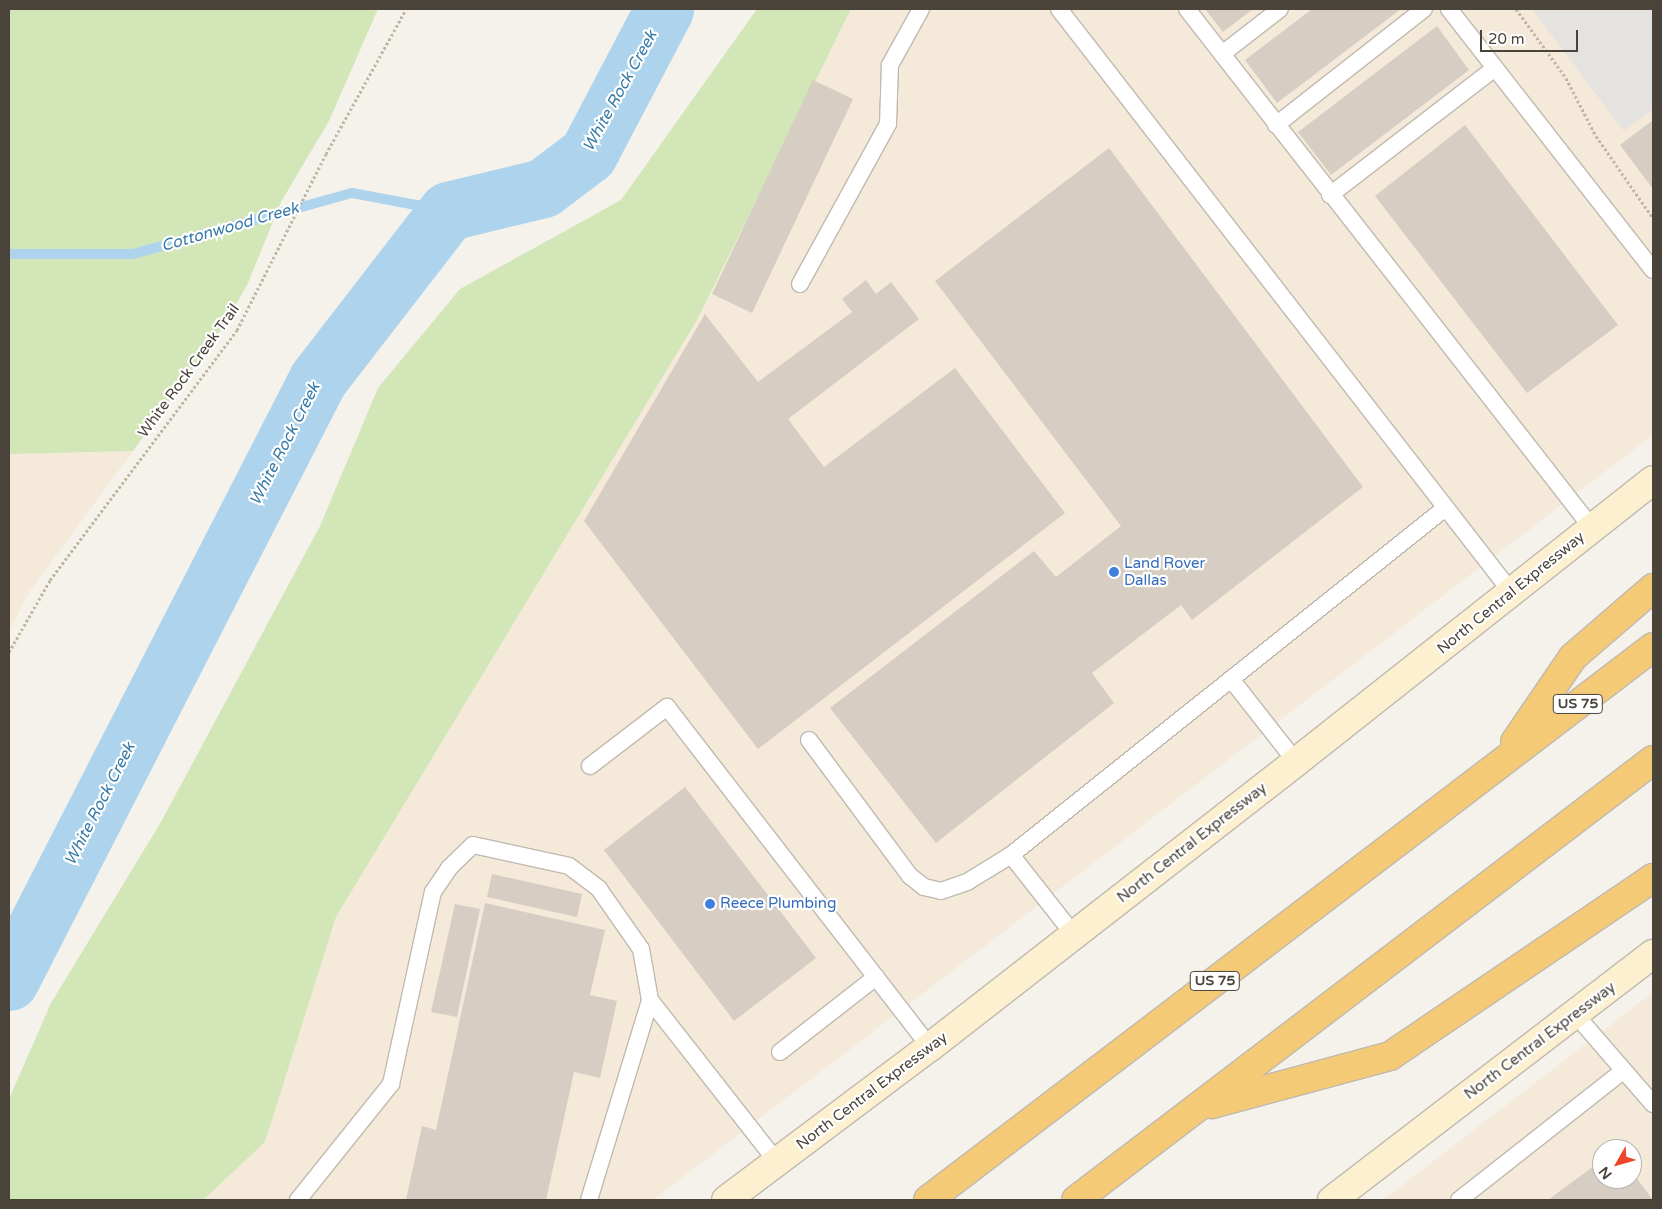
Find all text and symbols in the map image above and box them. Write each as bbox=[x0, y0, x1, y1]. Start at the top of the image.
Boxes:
scale bar bbox=[1482, 20, 1580, 52]
water label: White Rock Creek bbox=[579, 27, 661, 155]
text: 20 m bbox=[1488, 30, 1525, 48]
water label: Cottonwood Creek bbox=[159, 198, 301, 256]
street label: White Rock Creek Trail bbox=[134, 301, 244, 441]
water label: White Rock Creek bbox=[246, 379, 324, 509]
street label: North Central Expressway bbox=[1434, 528, 1588, 658]
place label: Land Rover Dallas bbox=[1124, 554, 1205, 589]
marker: Land Rover Dallas bbox=[1108, 566, 1120, 578]
road number: US 75 bbox=[1552, 692, 1604, 716]
water label: White Rock Creek bbox=[61, 739, 139, 869]
street label: North Central Expressway bbox=[1114, 779, 1270, 907]
place label: Reece Plumbing bbox=[720, 895, 836, 913]
marker: Reece Plumbing bbox=[704, 898, 716, 910]
road number: US 75 bbox=[1189, 969, 1241, 992]
street label: North Central Expressway bbox=[1461, 978, 1619, 1104]
street label: North Central Expressway bbox=[793, 1028, 951, 1154]
north arrow bbox=[1592, 1139, 1642, 1189]
text: N bbox=[1595, 1163, 1616, 1183]

